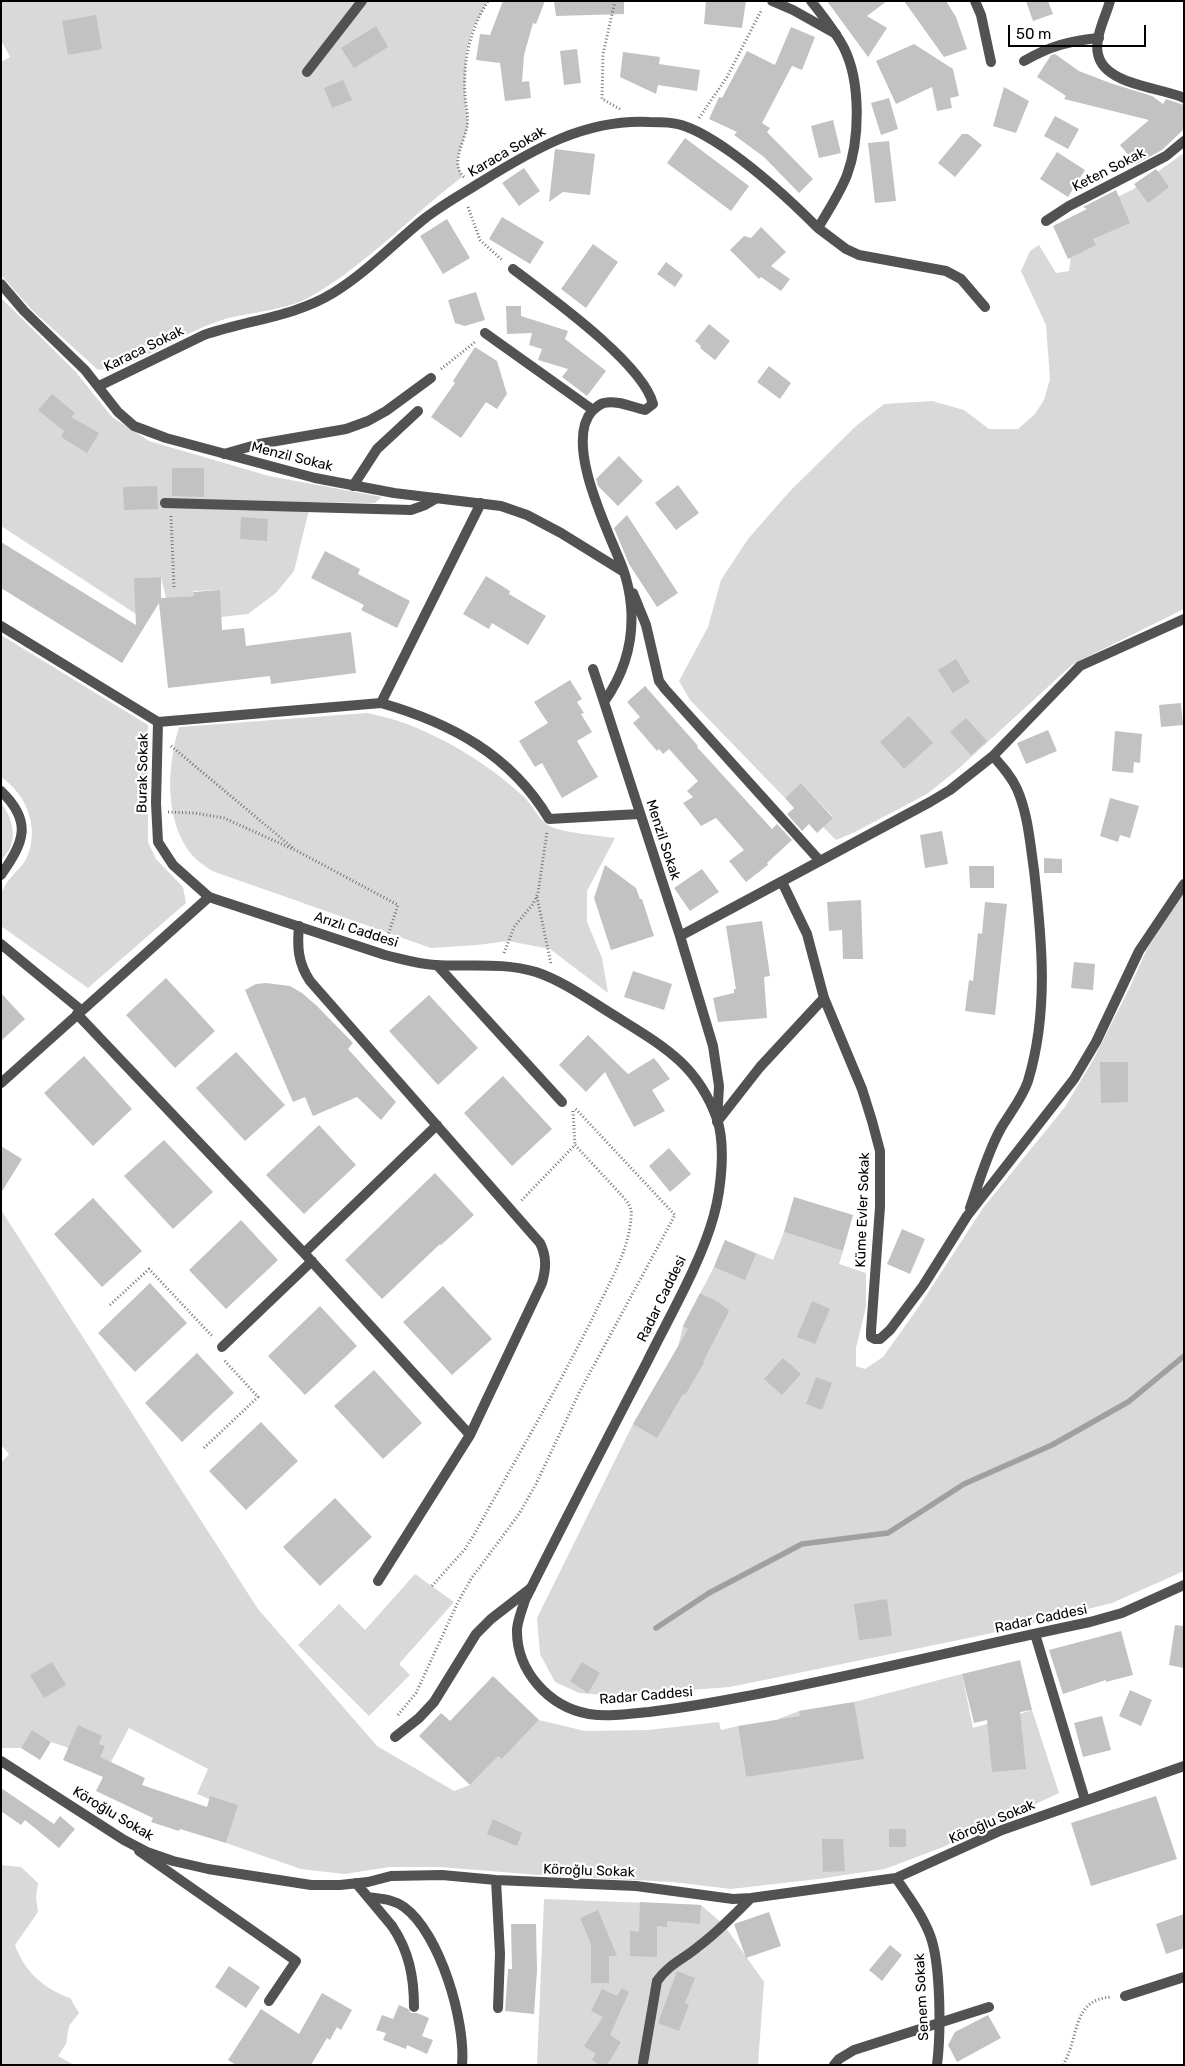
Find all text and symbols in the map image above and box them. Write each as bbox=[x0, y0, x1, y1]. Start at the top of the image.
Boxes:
scale bar bbox=[1010, 15, 1148, 47]
text: 50 m bbox=[1016, 25, 1051, 43]
street label: Karaca Sokak bbox=[465, 123, 549, 181]
street label: Keten Sokak bbox=[1070, 144, 1148, 196]
street label: Karaca Sokak bbox=[101, 322, 187, 376]
street label: Menzil Sokak bbox=[249, 439, 335, 475]
street label: Burak Sokak bbox=[134, 733, 152, 813]
street label: Menzil Sokak bbox=[642, 798, 684, 882]
street label: Arızlı Caddesi bbox=[312, 908, 400, 952]
street label: Küme Evler Sokak bbox=[853, 1152, 873, 1268]
street label: Radar Caddesi bbox=[634, 1253, 690, 1345]
street label: Radar Caddesi bbox=[993, 1601, 1089, 1637]
street label: Radar Caddesi bbox=[599, 1684, 693, 1708]
street label: Köroğlu Sokak bbox=[69, 1783, 157, 1845]
street label: Köroğlu Sokak bbox=[947, 1796, 1037, 1848]
street label: Köroğlu Sokak bbox=[543, 1861, 635, 1881]
street label: Senem Sokak bbox=[911, 1953, 933, 2041]

